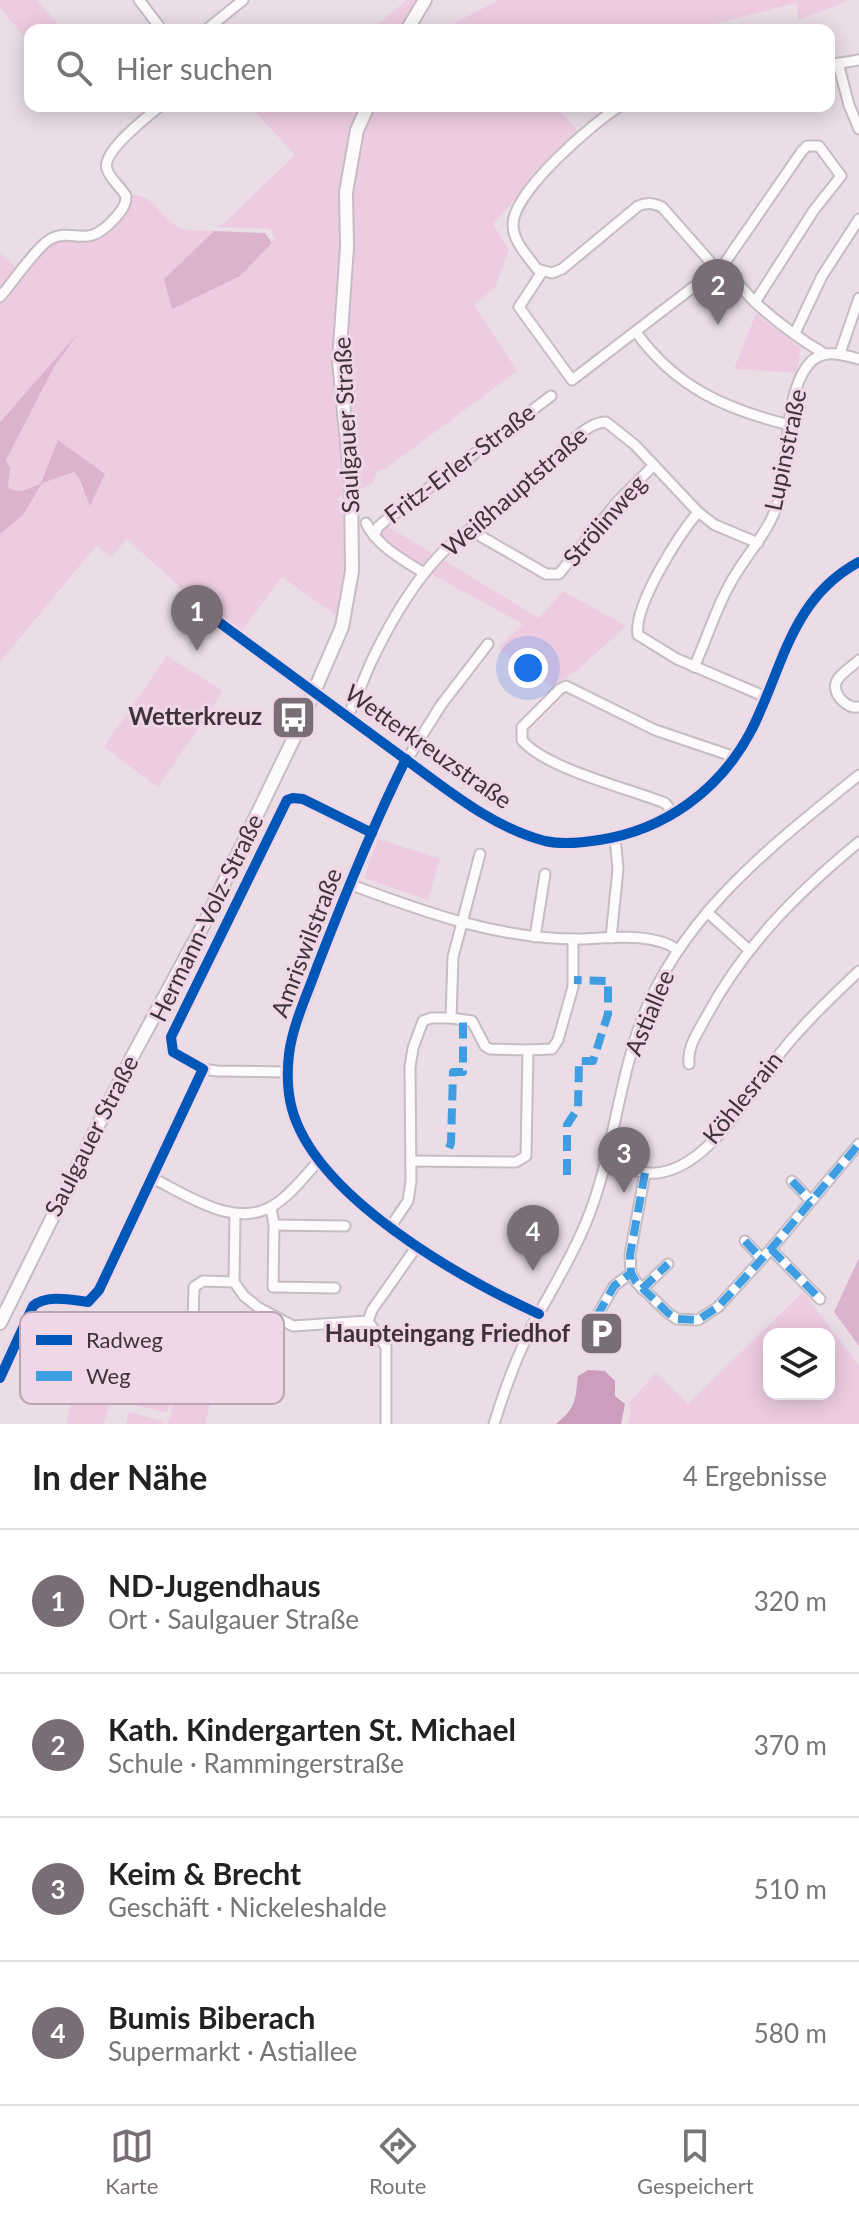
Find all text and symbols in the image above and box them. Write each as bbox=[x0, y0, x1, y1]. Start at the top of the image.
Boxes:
search box bbox=[24, 24, 835, 112]
icon: search bbox=[52, 46, 96, 90]
text: Hier suchen bbox=[116, 50, 273, 86]
pin: 2 bbox=[692, 259, 744, 325]
street label: Saulgauer Straße bbox=[326, 336, 365, 514]
street label: Lupinstraße bbox=[757, 386, 812, 513]
street label: Fritz-Erler-Straße bbox=[378, 397, 540, 529]
street label: Weißhauptstraße bbox=[436, 420, 592, 562]
street label: Strölinweg bbox=[556, 468, 651, 572]
pin: 1 bbox=[171, 585, 223, 651]
your location bbox=[508, 648, 548, 688]
street label: Wetterkreuzstraße bbox=[340, 677, 518, 814]
bus stop icon: Wetterkreuz bbox=[269, 693, 317, 741]
place label: Wetterkreuz bbox=[128, 701, 262, 730]
street label: Hermann-Volz-Straße bbox=[143, 809, 269, 1026]
street label: Amriswilstraße bbox=[264, 864, 347, 1021]
street label: Astiallee bbox=[618, 965, 680, 1060]
street label: Köhlesrain bbox=[696, 1045, 788, 1149]
street label: Saulgauer Straße bbox=[38, 1050, 144, 1221]
pin: 3 bbox=[598, 1127, 650, 1193]
pin: 4 bbox=[507, 1205, 559, 1271]
parking icon: Haupteingang Friedhof bbox=[577, 1310, 625, 1358]
legend bbox=[20, 1312, 284, 1404]
place label: Haupteingang Friedhof bbox=[325, 1318, 570, 1347]
text: Radweg bbox=[86, 1326, 163, 1353]
map controls bbox=[763, 1328, 835, 1400]
button: layers bbox=[763, 1328, 835, 1400]
text: Weg bbox=[86, 1362, 131, 1389]
text: In der Nähe bbox=[32, 1456, 207, 1497]
text: 4 Ergebnisse bbox=[683, 1460, 827, 1492]
text: ND-Jugendhaus bbox=[108, 1567, 321, 1603]
text: 1 bbox=[50, 1585, 66, 1617]
text: 320 m bbox=[754, 1585, 827, 1617]
text: Ort · Saulgauer Straße bbox=[108, 1603, 359, 1635]
text: Kath. Kindergarten St. Michael bbox=[108, 1711, 516, 1747]
text: 2 bbox=[50, 1729, 66, 1761]
text: 370 m bbox=[754, 1729, 827, 1761]
text: Schule · Rammingerstraße bbox=[108, 1747, 404, 1779]
text: Keim & Brecht bbox=[108, 1855, 301, 1891]
text: 3 bbox=[50, 1873, 66, 1905]
text: 510 m bbox=[754, 1873, 827, 1905]
text: Geschäft · Nickeleshalde bbox=[108, 1891, 387, 1923]
text: Bumis Biberach bbox=[108, 1999, 315, 2035]
text: 4 bbox=[50, 2017, 66, 2049]
text: 580 m bbox=[754, 2017, 827, 2049]
text: Supermarkt · Astiallee bbox=[108, 2035, 357, 2067]
tab: Karte bbox=[105, 2124, 158, 2199]
tab: Route bbox=[369, 2124, 426, 2199]
tab: Gespeichert bbox=[637, 2124, 754, 2199]

